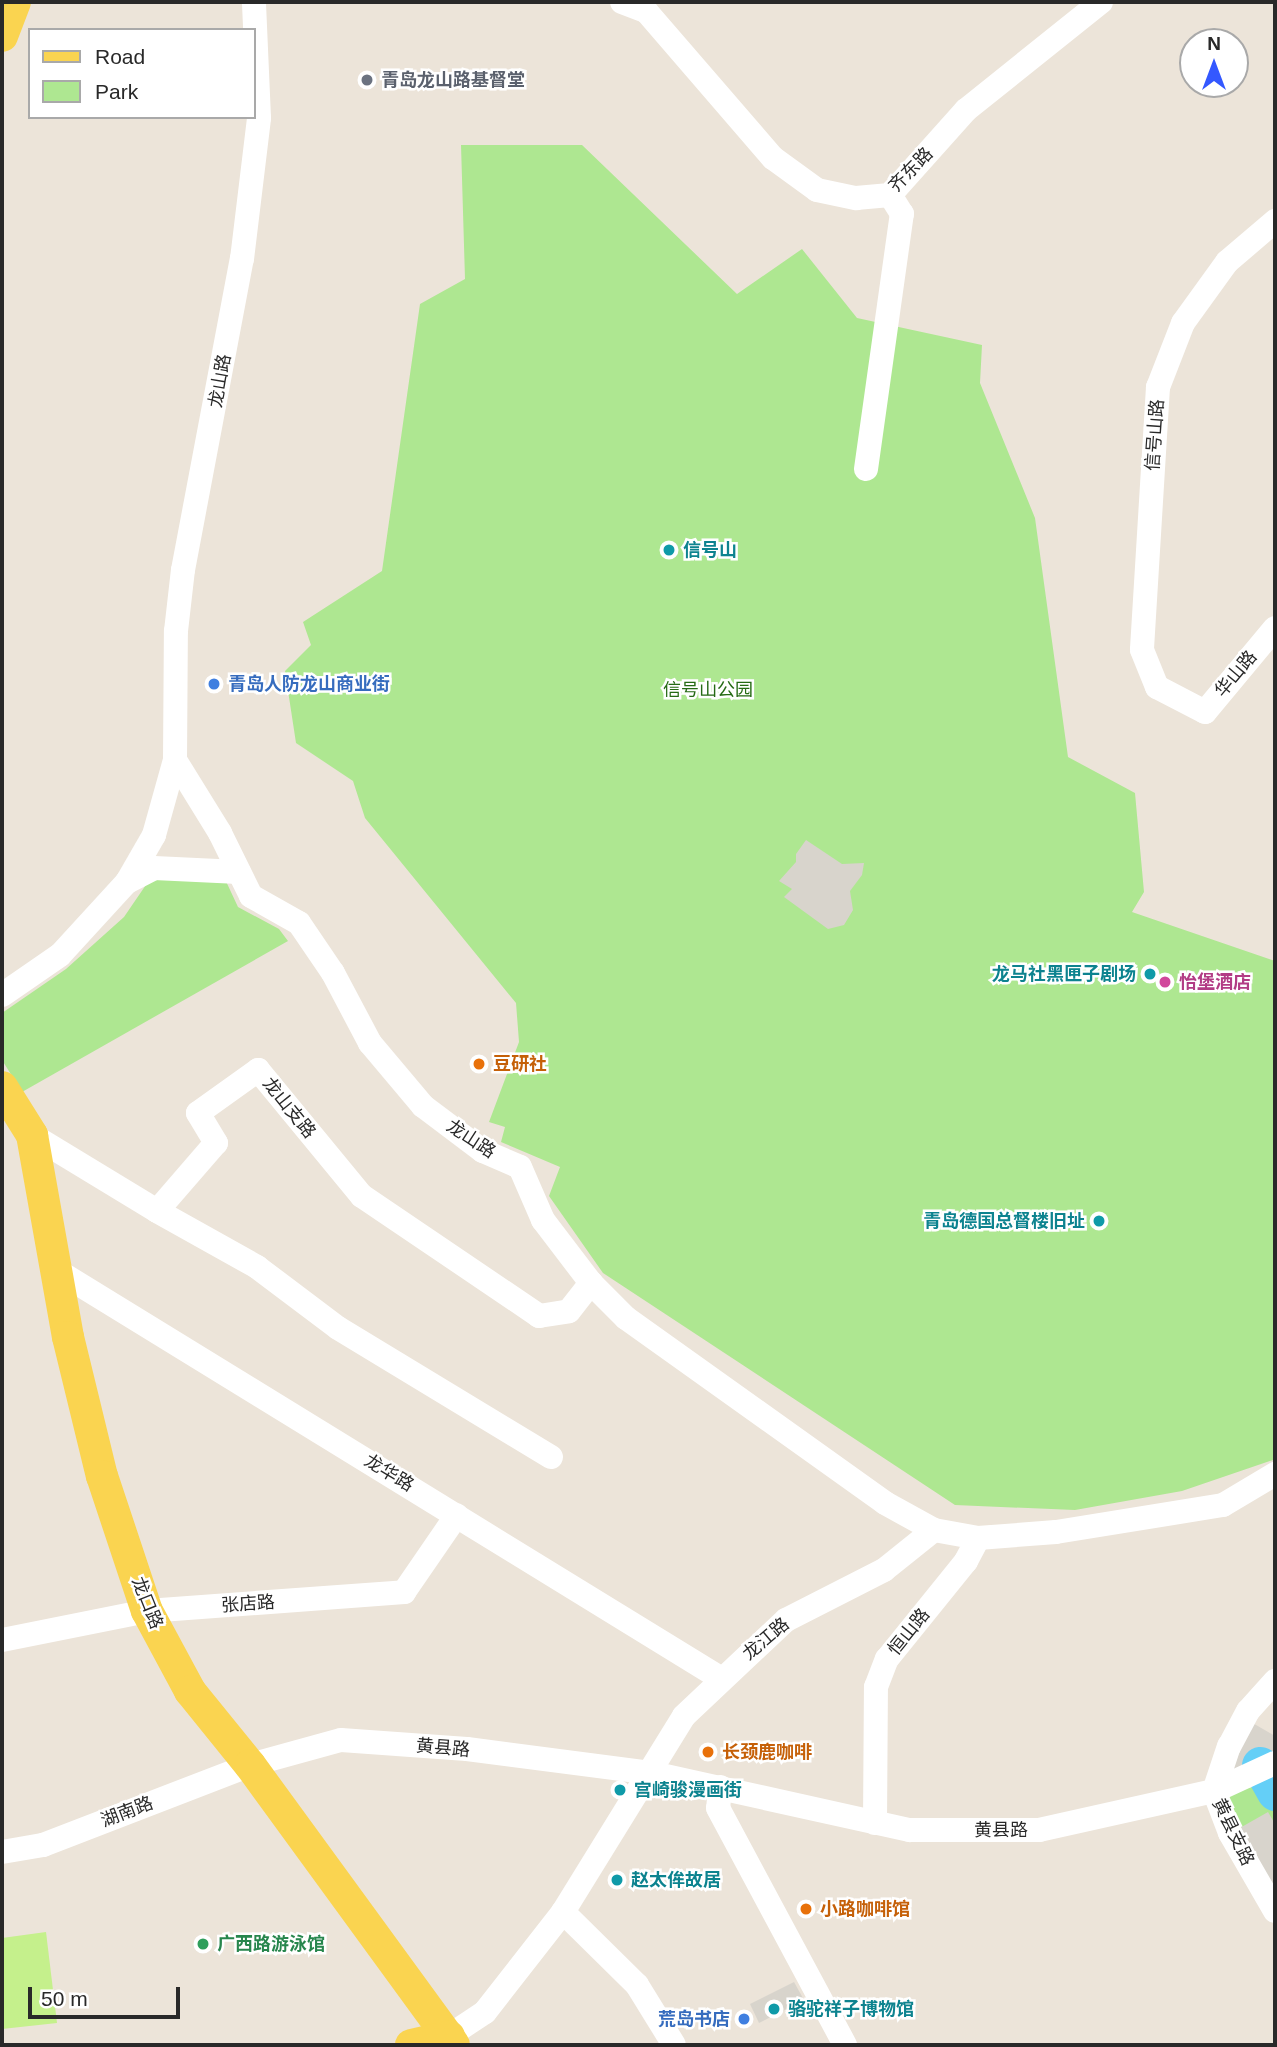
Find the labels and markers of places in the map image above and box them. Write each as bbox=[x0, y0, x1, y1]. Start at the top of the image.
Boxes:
place label: 青岛龙山路基督堂 bbox=[381, 69, 525, 91]
marker: 青岛龙山路基督堂 bbox=[359, 72, 375, 88]
place label: 信号山 bbox=[683, 539, 737, 561]
marker: 信号山 bbox=[661, 542, 677, 558]
place label: 青岛人防龙山商业街 bbox=[228, 673, 390, 695]
marker: 青岛人防龙山商业街 bbox=[206, 676, 222, 692]
place label: 龙马社黑匣子剧场 bbox=[992, 963, 1136, 985]
marker: 龙马社黑匣子剧场 bbox=[1142, 966, 1158, 982]
place label: 怡堡酒店 bbox=[1179, 971, 1251, 993]
marker: 怡堡酒店 bbox=[1157, 974, 1173, 990]
place label: 豆研社 bbox=[493, 1053, 547, 1075]
marker: 豆研社 bbox=[471, 1056, 487, 1072]
place label: 青岛德国总督楼旧址 bbox=[923, 1210, 1085, 1232]
marker: 青岛德国总督楼旧址 bbox=[1091, 1213, 1107, 1229]
place label: 长颈鹿咖啡 bbox=[722, 1741, 812, 1763]
marker: 长颈鹿咖啡 bbox=[700, 1744, 716, 1760]
place label: 宫崎骏漫画街 bbox=[634, 1779, 742, 1801]
marker: 宫崎骏漫画街 bbox=[612, 1782, 628, 1798]
place label: 赵太侔故居 bbox=[631, 1869, 721, 1891]
marker: 赵太侔故居 bbox=[609, 1872, 625, 1888]
place label: 小路咖啡馆 bbox=[820, 1898, 910, 1920]
marker: 小路咖啡馆 bbox=[798, 1901, 814, 1917]
place label: 广西路游泳馆 bbox=[217, 1933, 325, 1955]
marker: 广西路游泳馆 bbox=[195, 1936, 211, 1952]
place label: 骆驼祥子博物馆 bbox=[788, 1998, 914, 2020]
marker: 骆驼祥子博物馆 bbox=[766, 2001, 782, 2017]
place label: 荒岛书店 bbox=[658, 2008, 730, 2030]
marker: 荒岛书店 bbox=[736, 2011, 752, 2027]

